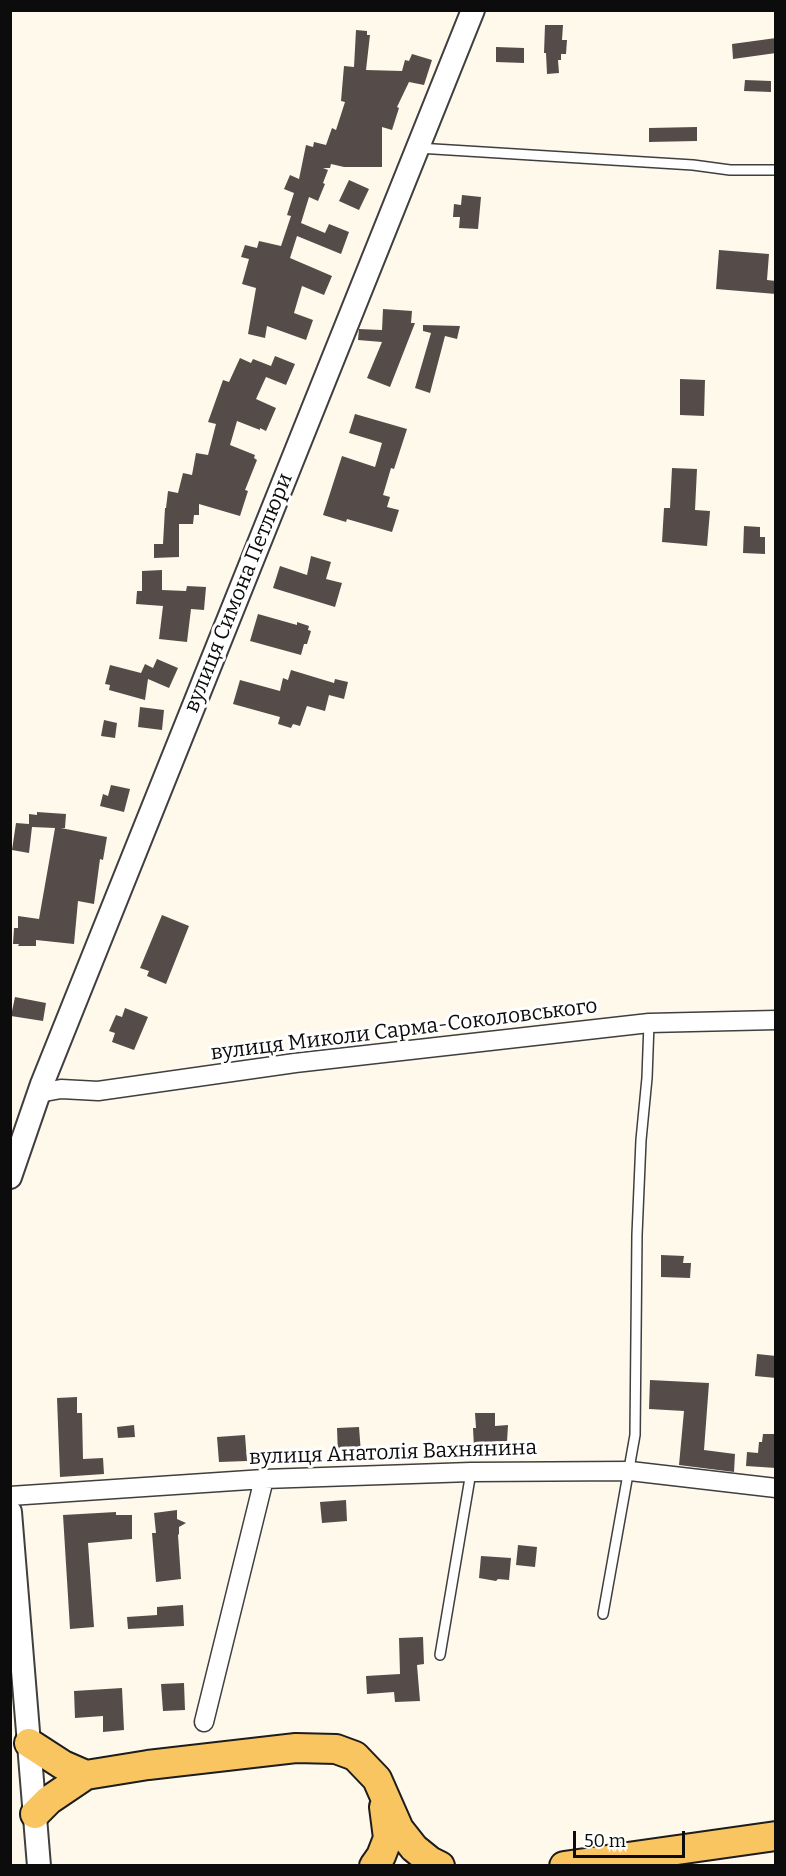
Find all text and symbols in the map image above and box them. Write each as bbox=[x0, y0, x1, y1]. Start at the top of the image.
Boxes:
street label: вулиця Симона Петлюри bbox=[179, 470, 299, 716]
street label: вулиця Миколи Сарма-Соколовського bbox=[209, 994, 599, 1066]
street label: вулиця Анатолія Вахнянина bbox=[249, 1435, 537, 1471]
scale bar bbox=[576, 1819, 688, 1857]
text: 50 m bbox=[584, 1830, 626, 1852]

